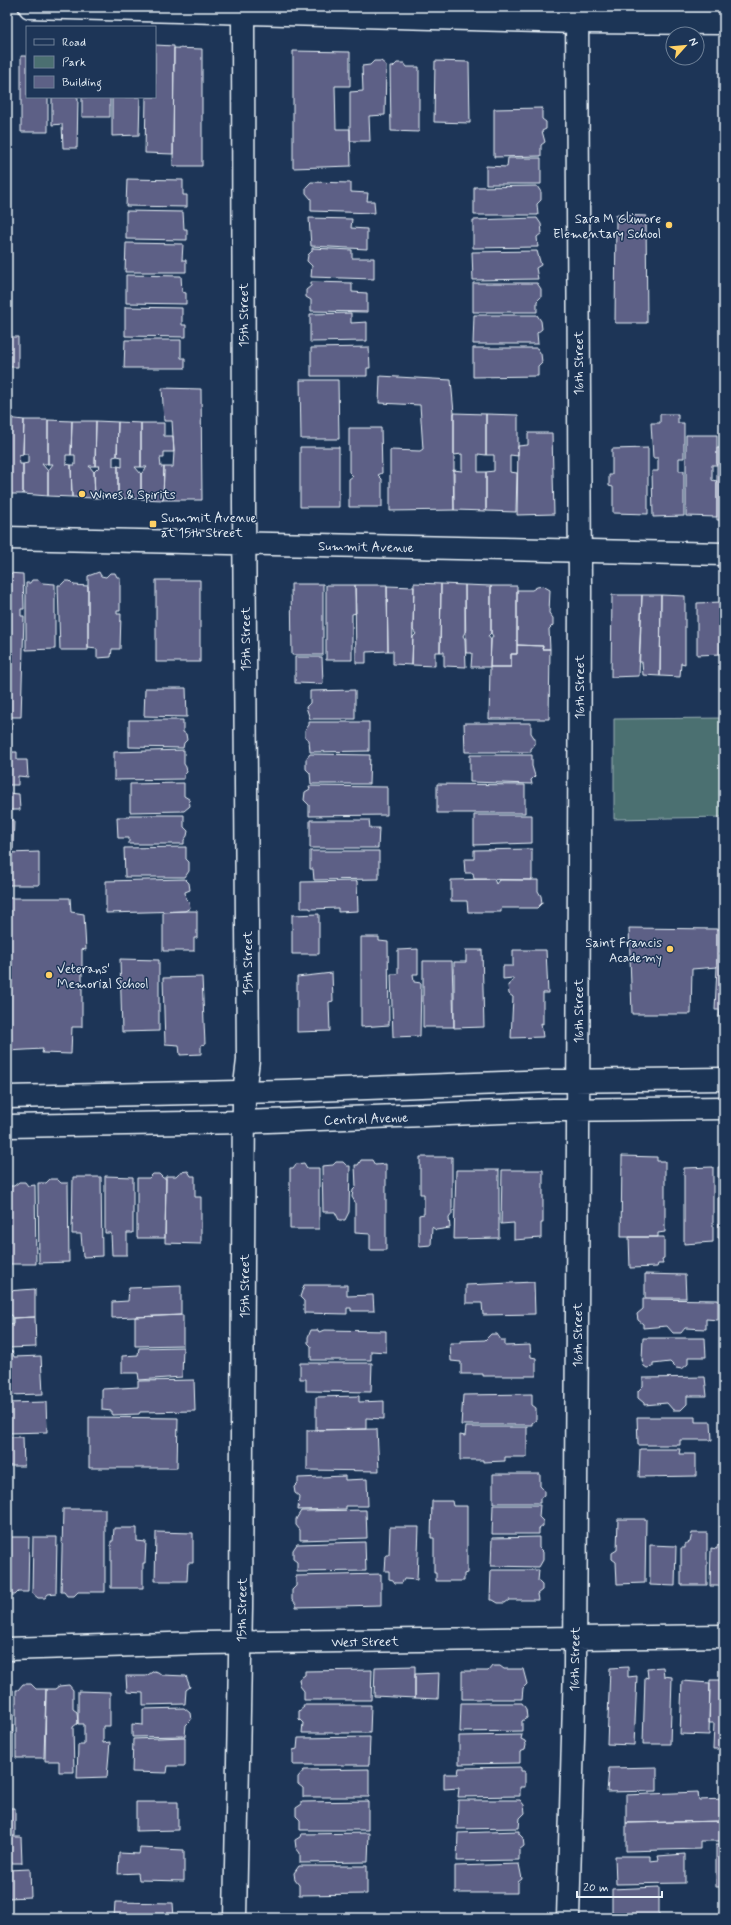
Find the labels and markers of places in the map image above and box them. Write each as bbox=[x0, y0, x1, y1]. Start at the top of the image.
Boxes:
place label: Sara M Glimore Elementary School bbox=[553, 211, 661, 243]
marker: Sara M Glimore Elementary School bbox=[664, 220, 674, 230]
place label: Wines & Spirits bbox=[90, 487, 176, 504]
marker: Wines & Spirits bbox=[77, 489, 87, 499]
place label: Summit Avenue at 15th Street bbox=[161, 510, 257, 542]
marker: Summit Avenue at 15th Street bbox=[148, 519, 158, 529]
place label: Saint Francis Academy bbox=[585, 935, 662, 967]
marker: Saint Francis Academy bbox=[665, 944, 675, 954]
place label: Veterans' Memorial School bbox=[57, 961, 149, 993]
marker: Veterans' Memorial School bbox=[44, 970, 54, 980]

